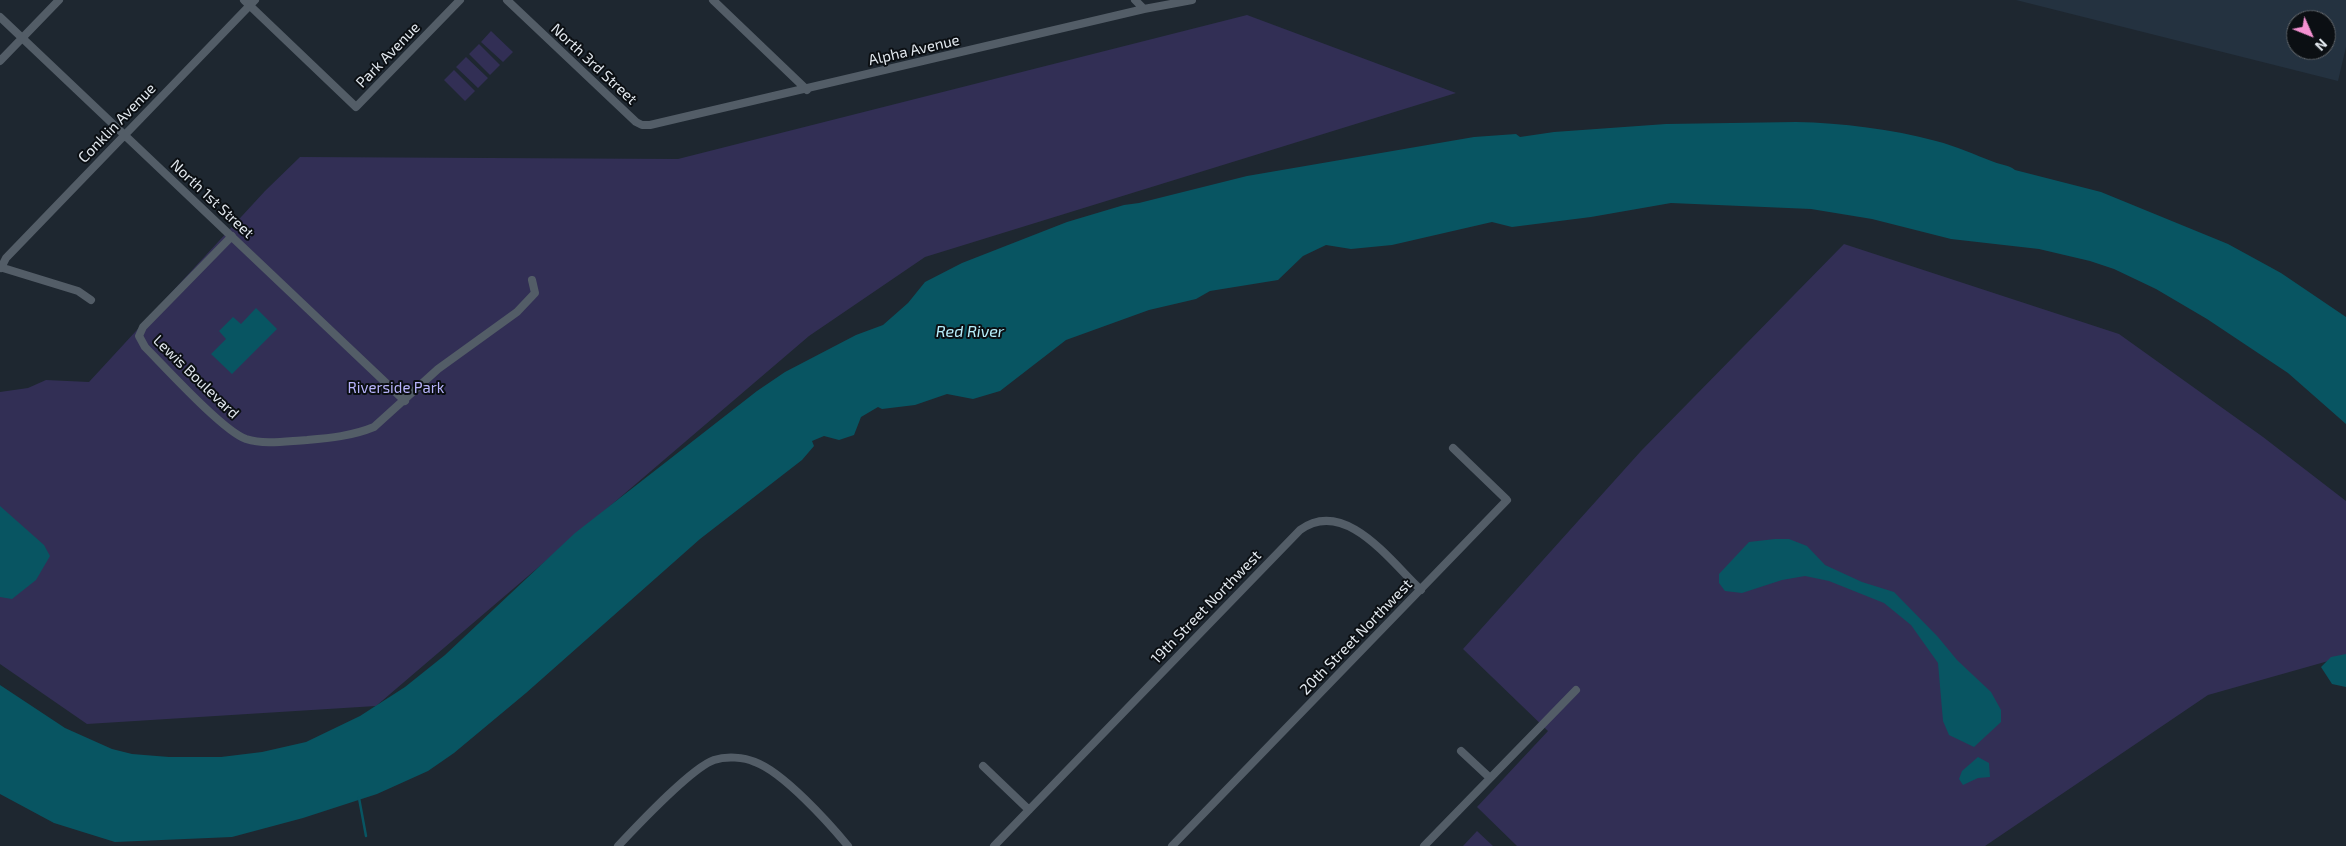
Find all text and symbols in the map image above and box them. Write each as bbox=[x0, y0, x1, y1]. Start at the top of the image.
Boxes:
north arrow bbox=[2286, 10, 2336, 60]
street label: Park Avenue bbox=[352, 18, 424, 92]
street label: North 3rd Street bbox=[547, 20, 641, 108]
street label: Alpha Avenue bbox=[867, 31, 961, 69]
text: N bbox=[2312, 36, 2331, 55]
street label: Conklin Avenue bbox=[74, 79, 160, 167]
street label: North 1st Street bbox=[167, 156, 257, 242]
water label: Red River bbox=[936, 322, 1004, 342]
street label: Lewis Boulevard bbox=[149, 332, 243, 422]
park label: Riverside Park bbox=[348, 379, 444, 397]
street label: 19th Street Northwest bbox=[1147, 547, 1265, 667]
street label: 20th Street Northwest bbox=[1296, 576, 1416, 698]

